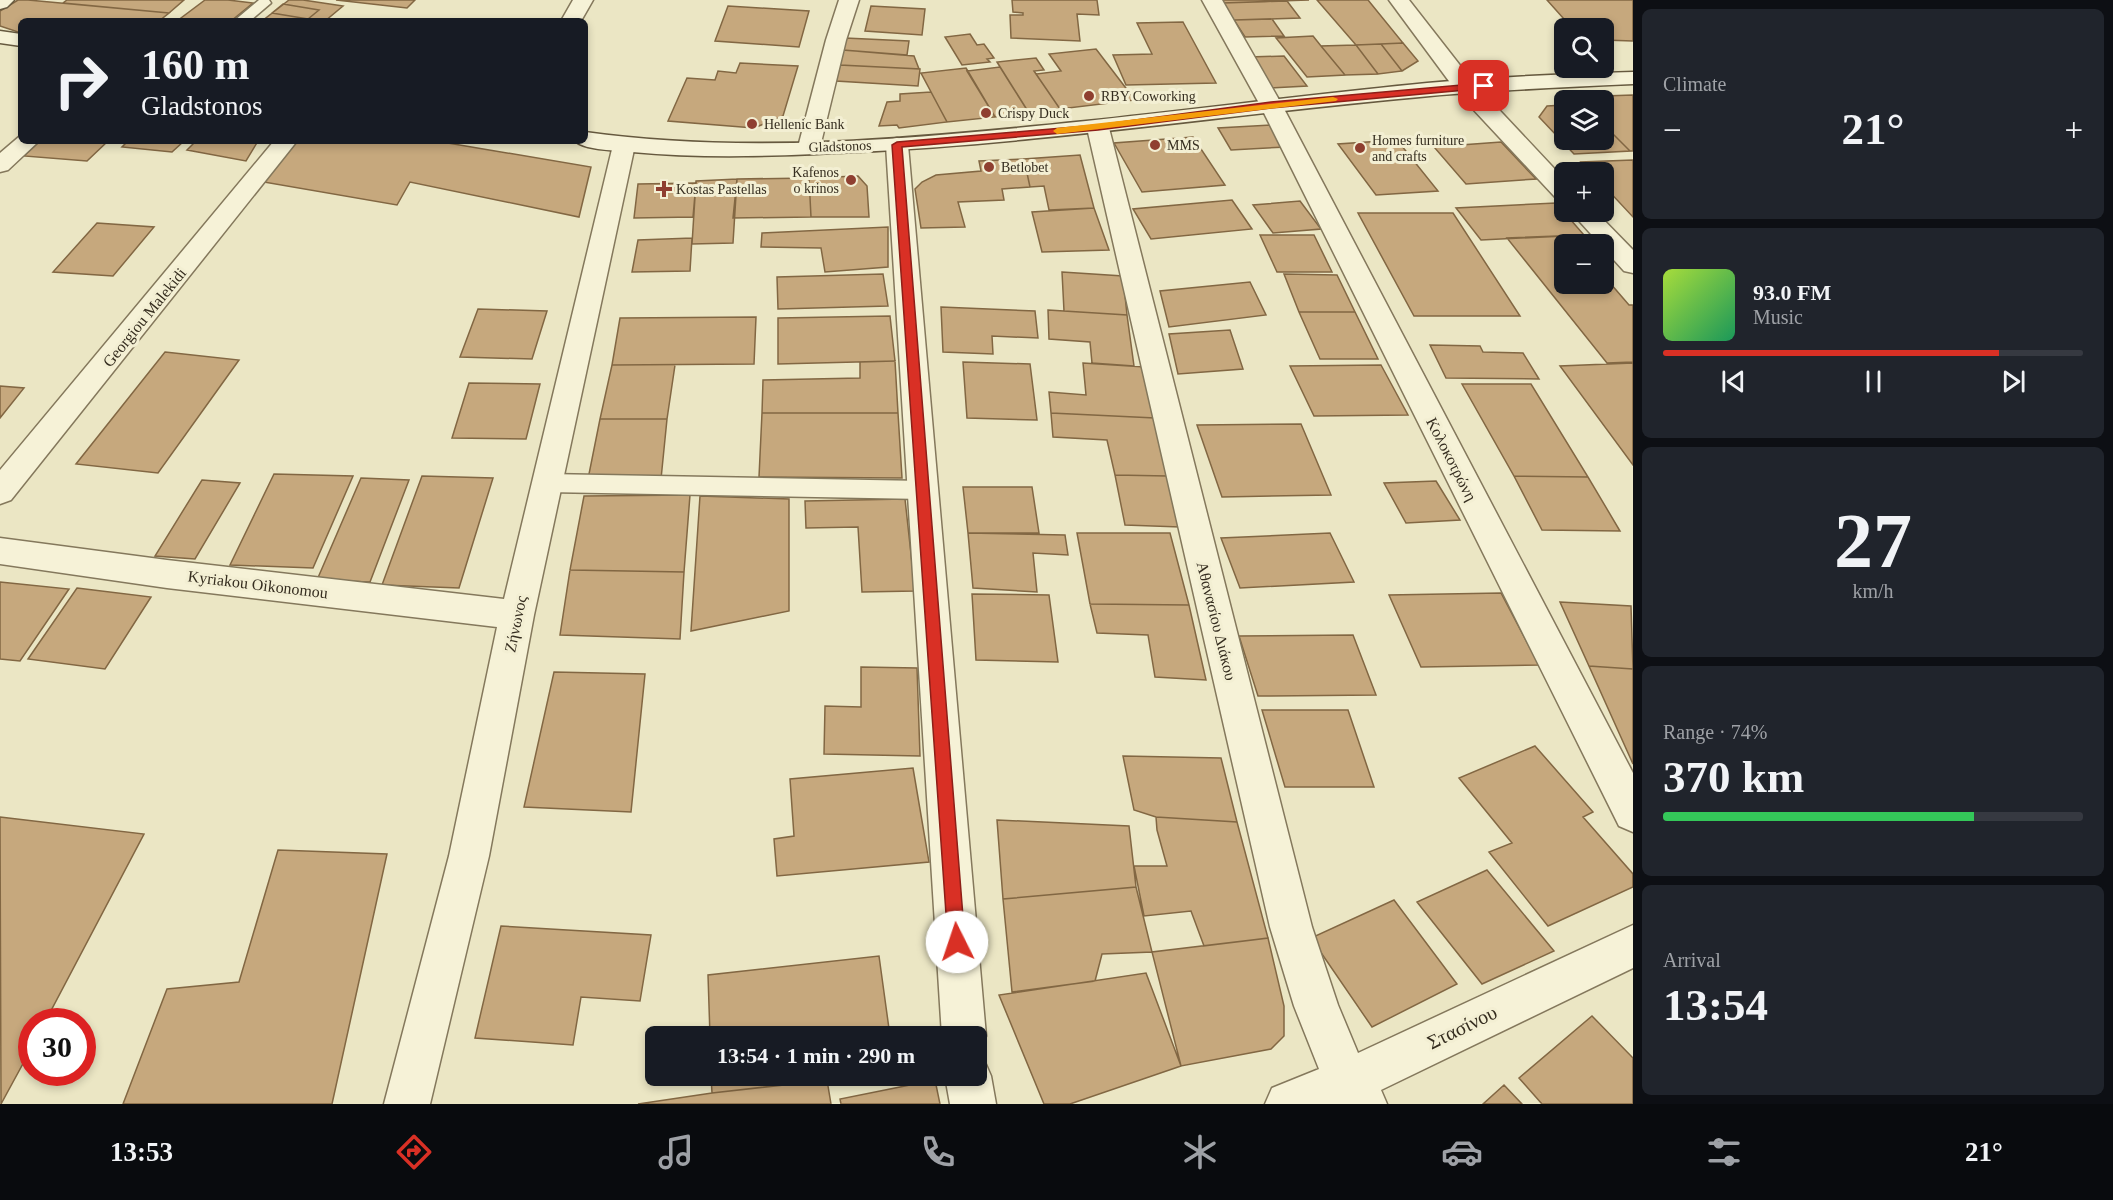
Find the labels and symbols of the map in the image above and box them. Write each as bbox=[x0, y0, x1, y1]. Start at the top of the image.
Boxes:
pin bbox=[1458, 60, 1509, 111]
marker: RBY Coworking bbox=[1082, 89, 1096, 103]
place label: RBY Coworking bbox=[1101, 89, 1196, 104]
marker: Crispy Duck bbox=[979, 106, 993, 120]
place label: Crispy Duck bbox=[998, 106, 1069, 121]
marker: Hellenic Bank bbox=[745, 117, 759, 131]
place label: Hellenic Bank bbox=[764, 117, 844, 132]
place label: Homes furniture and crafts bbox=[1372, 133, 1464, 164]
street label: Gladstonos bbox=[808, 138, 872, 155]
marker: MMS bbox=[1148, 138, 1162, 152]
place label: MMS bbox=[1167, 138, 1200, 153]
marker: Homes furniture and crafts bbox=[1353, 141, 1367, 155]
marker: Betlobet bbox=[982, 160, 996, 174]
place label: Betlobet bbox=[1001, 160, 1049, 175]
place label: Kafenos o krinos bbox=[792, 165, 839, 196]
marker: Kafenos o krinos bbox=[844, 173, 858, 187]
marker: Kostas Pastellas bbox=[657, 182, 671, 196]
place label: Kostas Pastellas bbox=[676, 182, 767, 197]
street label: Georgiou Malekidi bbox=[99, 264, 190, 371]
street label: Κολοκοτρώνη bbox=[1422, 415, 1480, 504]
street label: Αθανασίου Διάκου bbox=[1194, 560, 1240, 682]
street label: Kyriakou Oikonomou bbox=[187, 567, 329, 603]
street label: Ζήνωνος bbox=[501, 594, 531, 654]
position arrow bbox=[925, 910, 989, 974]
street label: Στασίνου bbox=[1424, 1001, 1501, 1053]
speed limit sign: 30 bbox=[18, 1008, 96, 1086]

